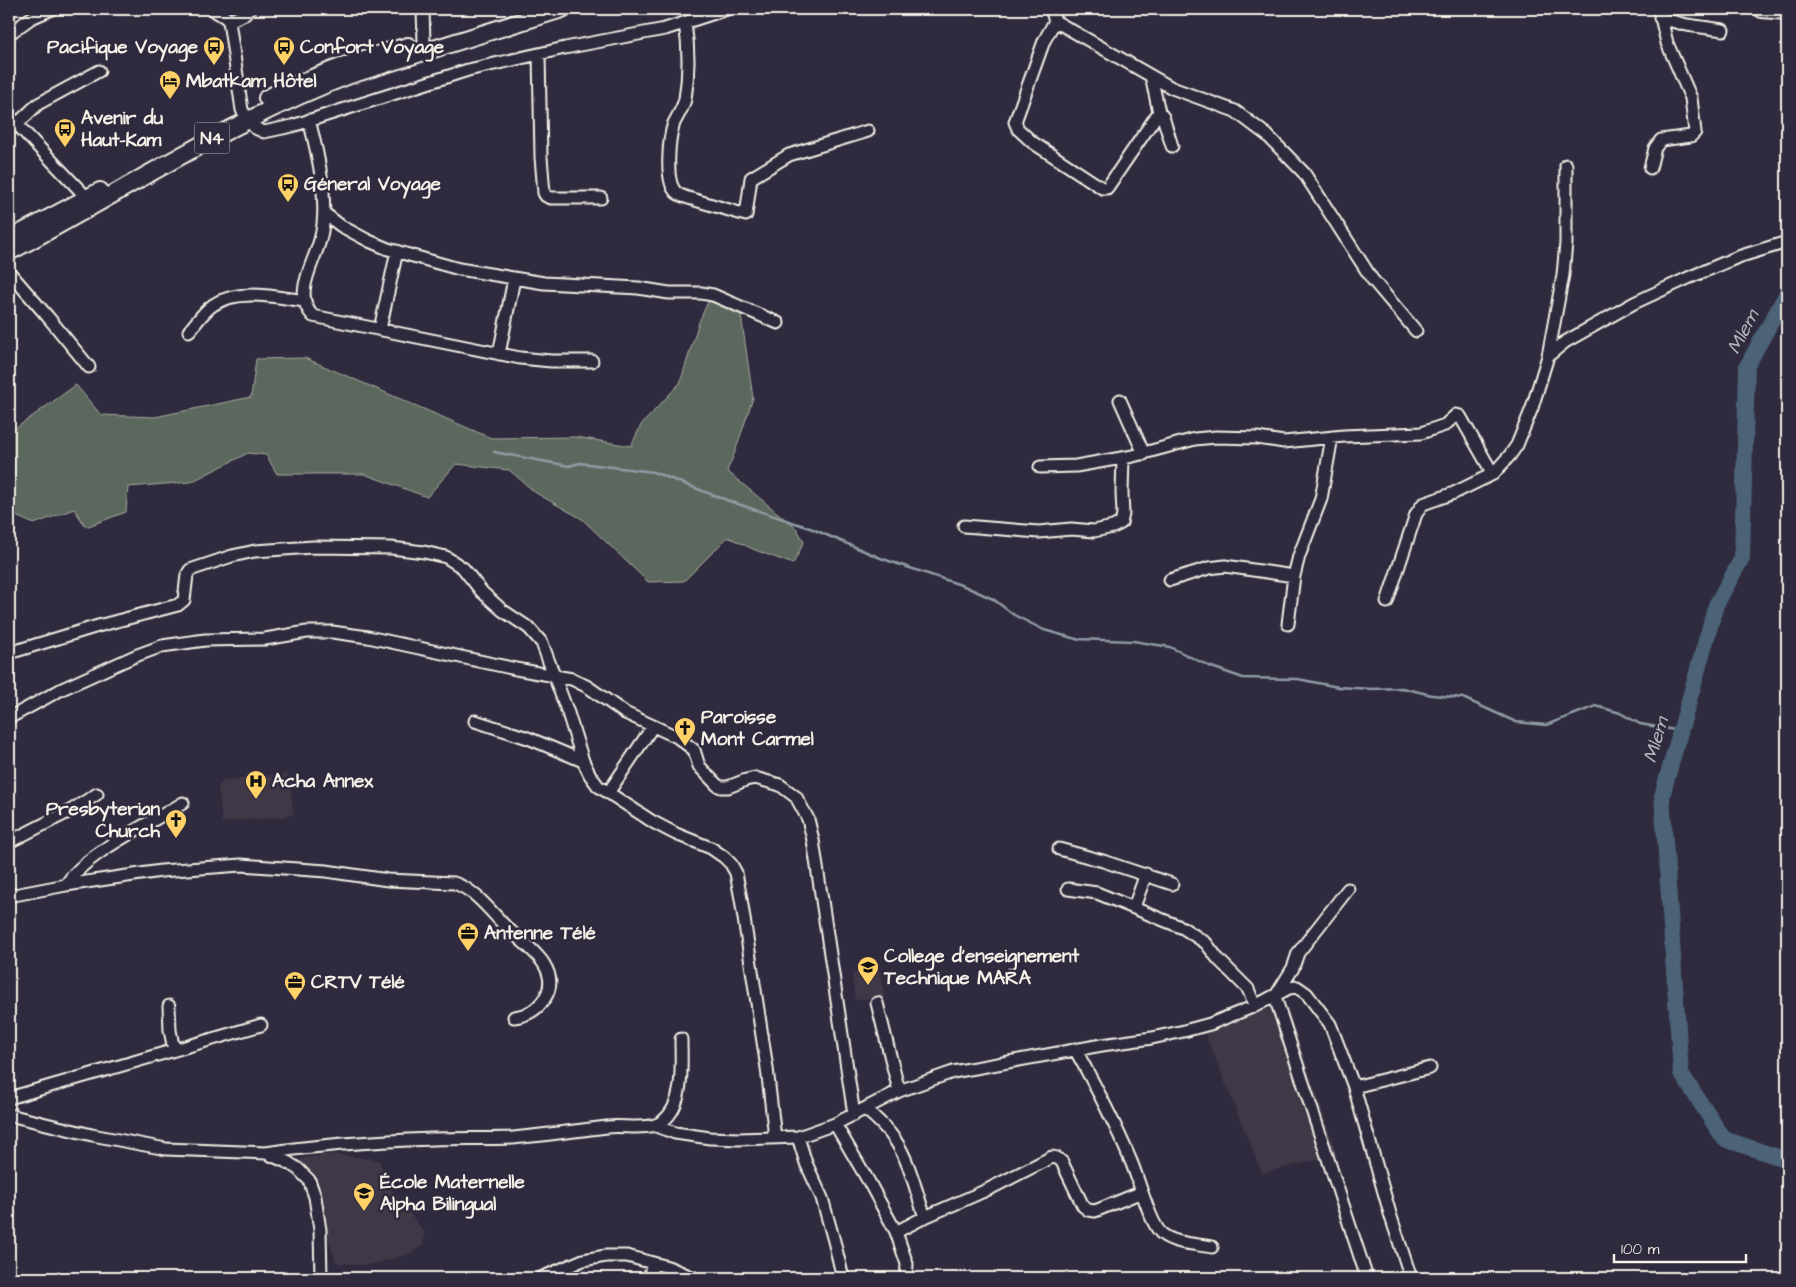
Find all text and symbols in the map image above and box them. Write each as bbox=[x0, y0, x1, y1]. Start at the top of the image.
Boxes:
place label: Pacifique Voyage bbox=[47, 34, 199, 62]
place label: Confort Voyage bbox=[300, 34, 445, 62]
bus stop icon: Pacifique Voyage bbox=[202, 35, 226, 66]
bus stop icon: Confort Voyage bbox=[272, 35, 296, 66]
place label: Mbatkam Hôtel bbox=[186, 68, 317, 95]
hotel icon: Mbatkam Hôtel bbox=[158, 69, 182, 100]
place label: Avenir du Haut-Kam bbox=[81, 105, 164, 154]
bus stop icon: Avenir du Haut-Kam bbox=[53, 117, 77, 148]
road number: N4 bbox=[194, 122, 230, 154]
place label: Géneral Voyage bbox=[304, 171, 441, 199]
bus stop icon: Géneral Voyage bbox=[276, 172, 300, 203]
water label: Mlem bbox=[1720, 303, 1767, 359]
place label: Paroisse Mont Carmel bbox=[701, 704, 814, 753]
water label: Mlem bbox=[1636, 712, 1676, 766]
church icon: Paroisse Mont Carmel bbox=[673, 716, 697, 747]
place label: Acha Annex bbox=[272, 768, 374, 795]
hospital icon: Acha Annex bbox=[244, 769, 268, 800]
place label: Presbyterian Church bbox=[46, 796, 161, 845]
church icon: Presbyterian Church bbox=[164, 808, 188, 839]
place label: Antenne Télé bbox=[484, 920, 597, 947]
office icon: Antenne Télé bbox=[456, 921, 480, 952]
place label: College d'enseignement Technique MARA bbox=[883, 943, 1080, 992]
school or university icon: College d'enseignement Technique MARA bbox=[856, 955, 880, 986]
place label: CRTV Télé bbox=[311, 969, 405, 996]
office icon: CRTV Télé bbox=[283, 970, 307, 1001]
place label: École Maternelle Alpha Bilingual bbox=[380, 1169, 525, 1219]
school or university icon: École Maternelle Alpha Bilingual bbox=[352, 1181, 376, 1212]
scale bar bbox=[1614, 1232, 1746, 1264]
text: 100 m bbox=[1621, 1239, 1660, 1260]

